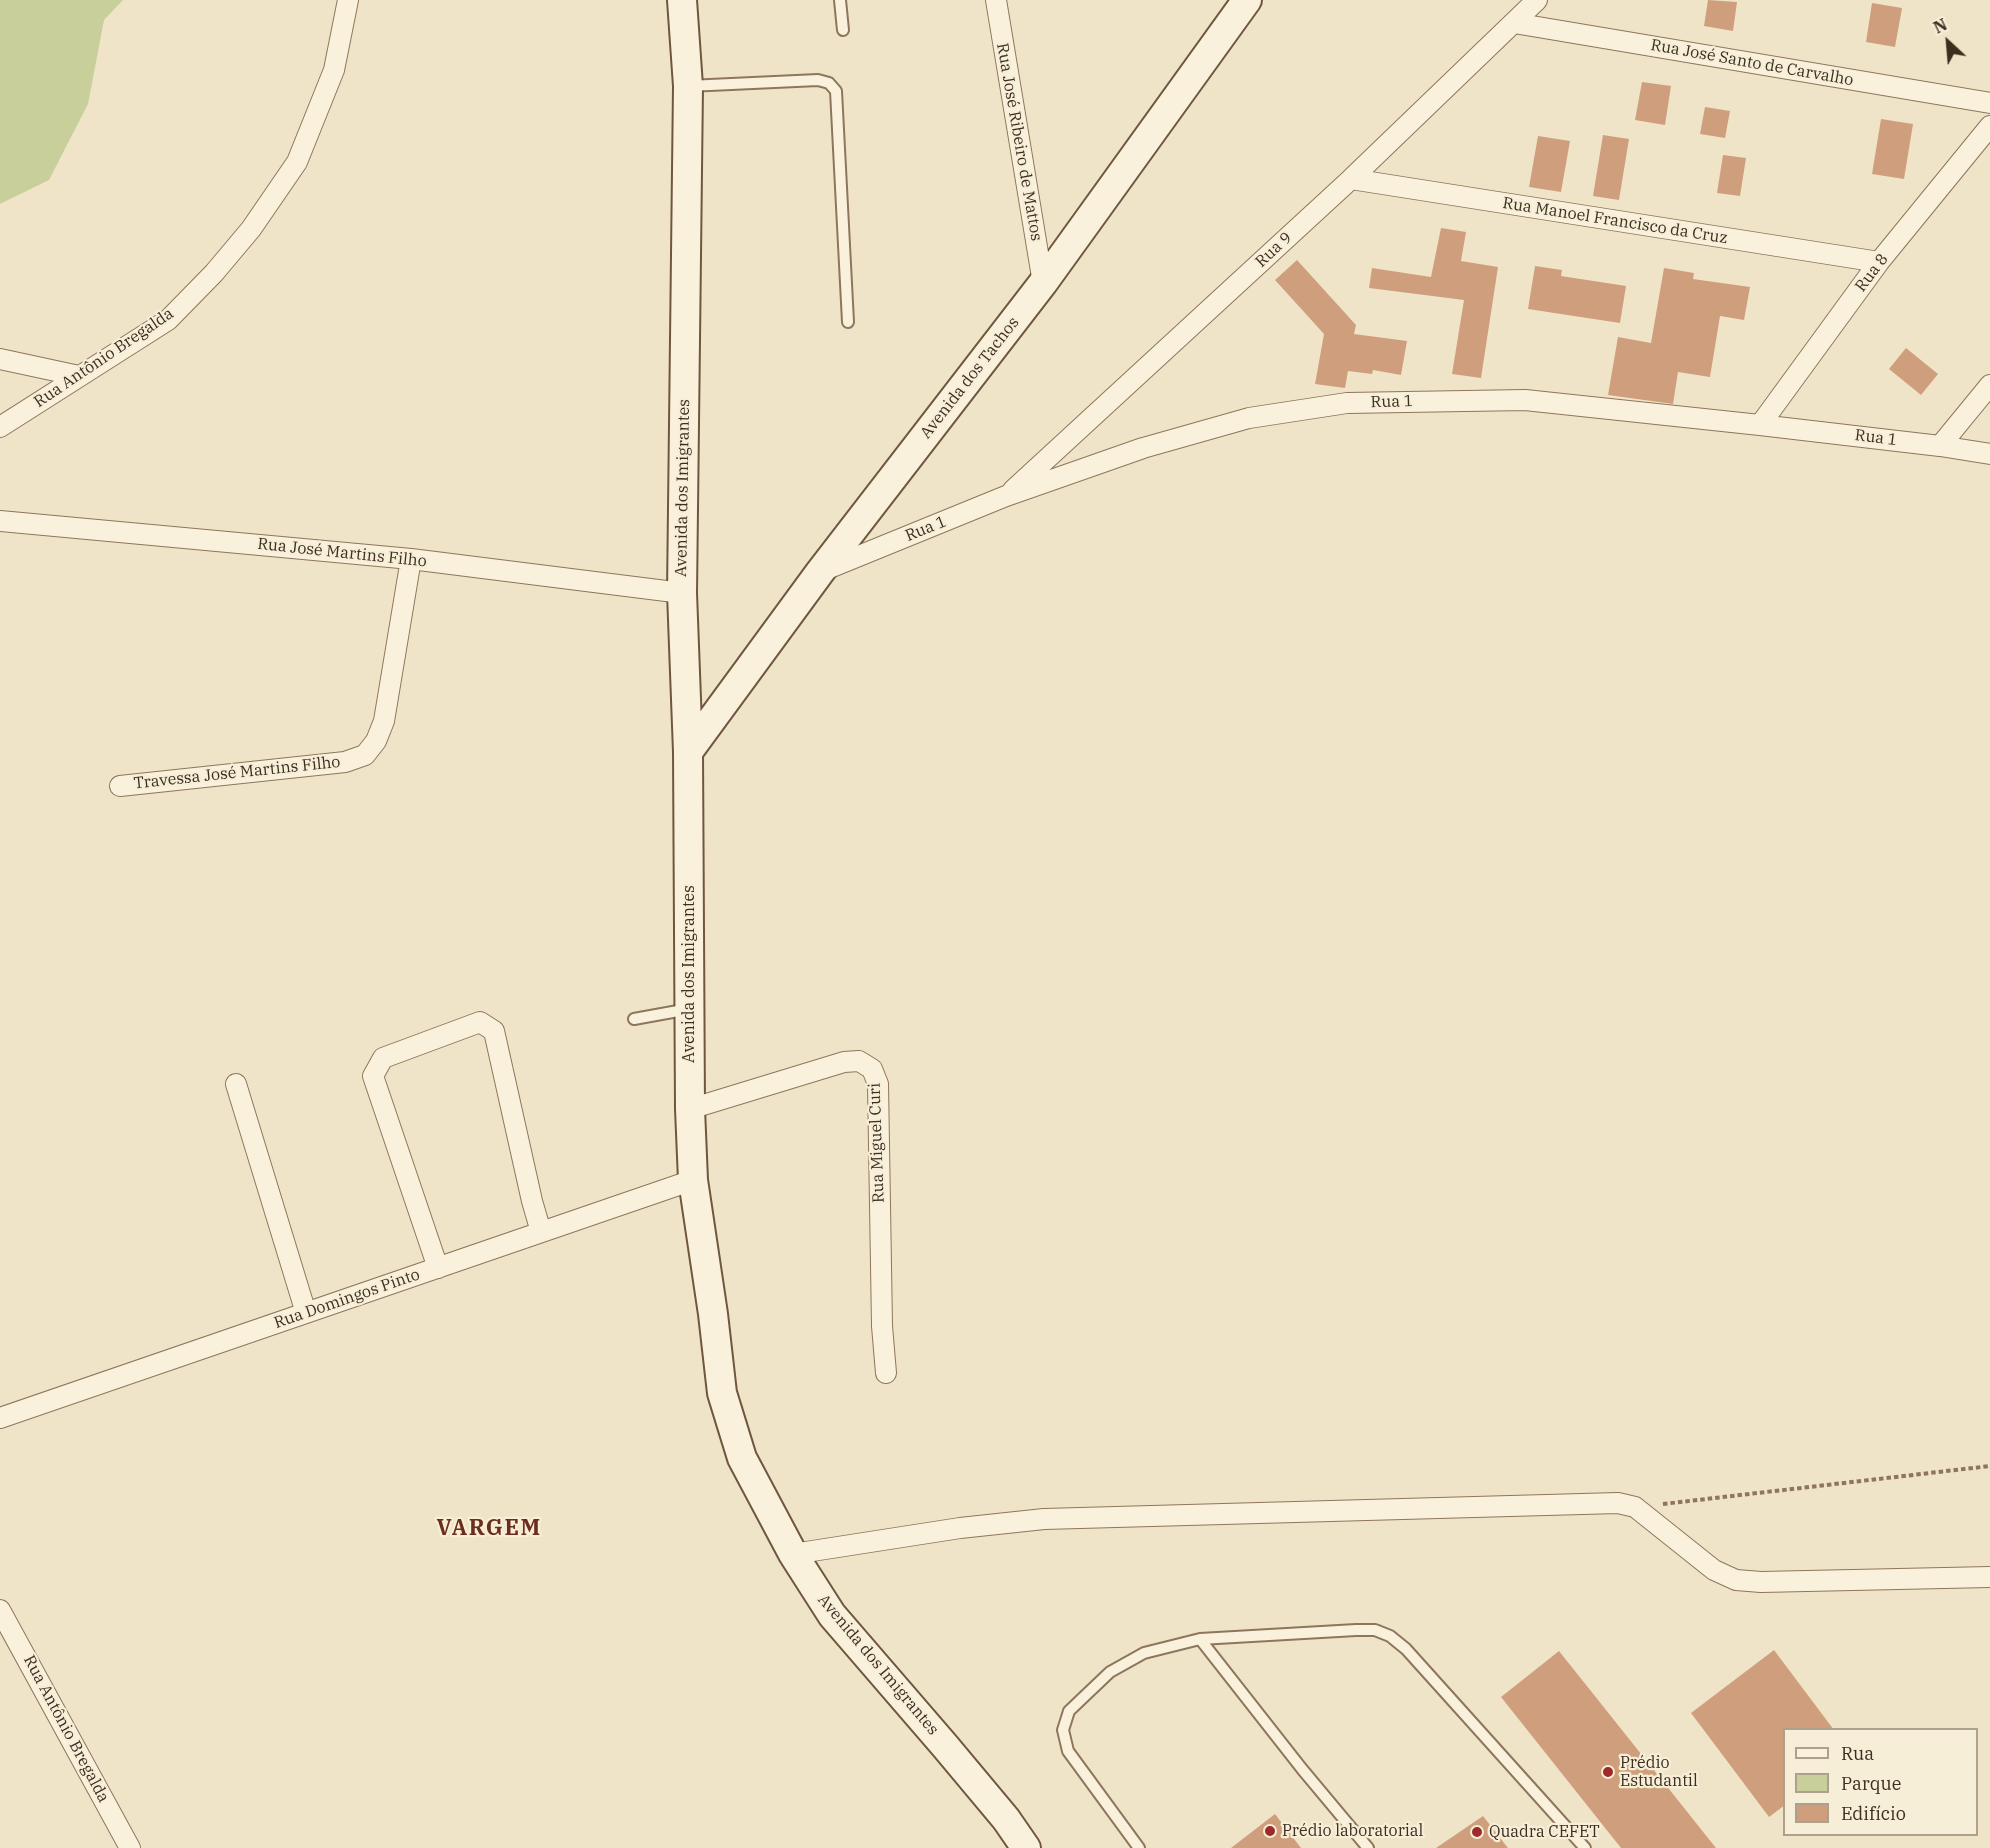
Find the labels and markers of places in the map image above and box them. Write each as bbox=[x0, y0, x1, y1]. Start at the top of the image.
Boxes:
place label: Prédio Estudantil bbox=[1620, 1753, 1698, 1791]
marker: Prédio Estudantil bbox=[1601, 1765, 1615, 1779]
place label: Prédio laboratorial bbox=[1282, 1821, 1423, 1841]
place label: Quadra CEFET bbox=[1489, 1822, 1600, 1842]
marker: Prédio laboratorial bbox=[1263, 1824, 1277, 1838]
marker: Quadra CEFET bbox=[1470, 1825, 1484, 1839]

